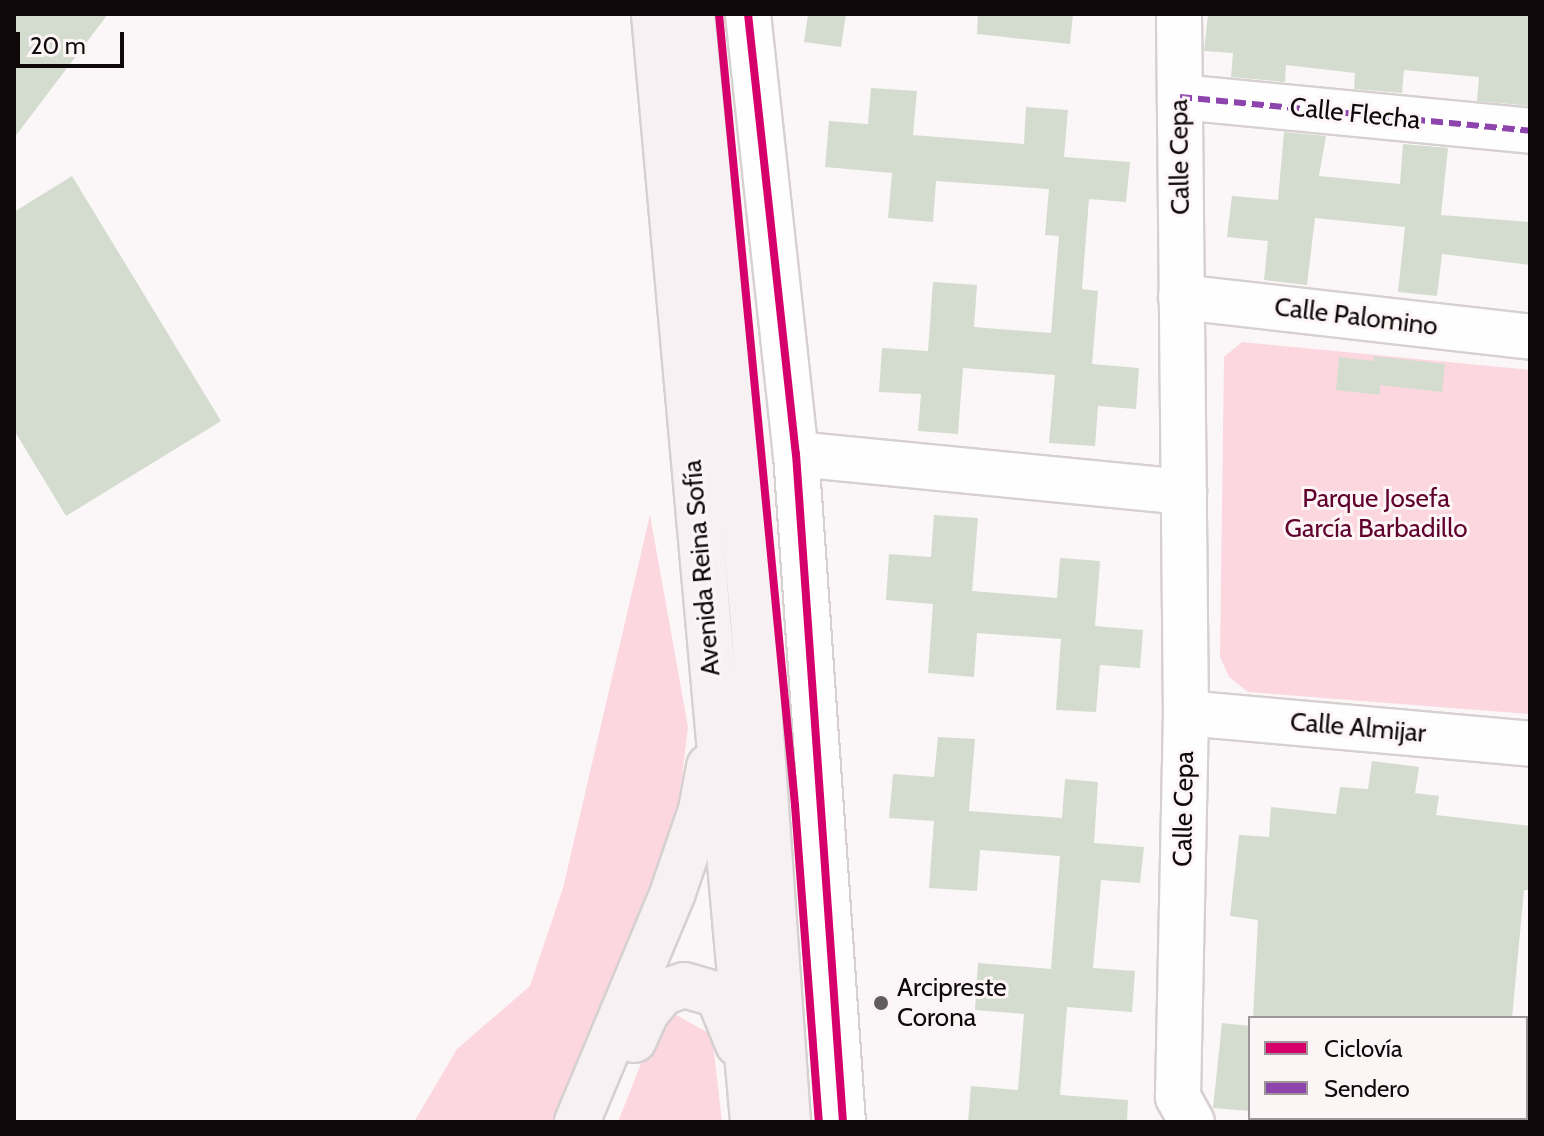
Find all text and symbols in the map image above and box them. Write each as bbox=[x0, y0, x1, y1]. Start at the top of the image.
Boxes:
scale bar bbox=[20, 16, 128, 66]
text: 20 m bbox=[30, 31, 86, 60]
street label: Calle Flecha bbox=[1288, 92, 1422, 136]
street label: Calle Cepa bbox=[1163, 99, 1197, 215]
street label: Calle Palomino bbox=[1273, 292, 1439, 342]
street label: Avenida Reina Sofía bbox=[677, 459, 727, 677]
park label: Parque Josefa García Barbadillo bbox=[1285, 483, 1467, 544]
street label: Calle Almijar bbox=[1289, 707, 1427, 749]
street label: Calle Cepa bbox=[1167, 751, 1201, 867]
place label: Arcipreste Corona bbox=[897, 972, 1007, 1034]
marker: Arcipreste Corona bbox=[872, 994, 890, 1012]
legend bbox=[1248, 1016, 1528, 1120]
text: Ciclovía bbox=[1324, 1034, 1402, 1063]
text: Sendero bbox=[1324, 1074, 1410, 1103]

